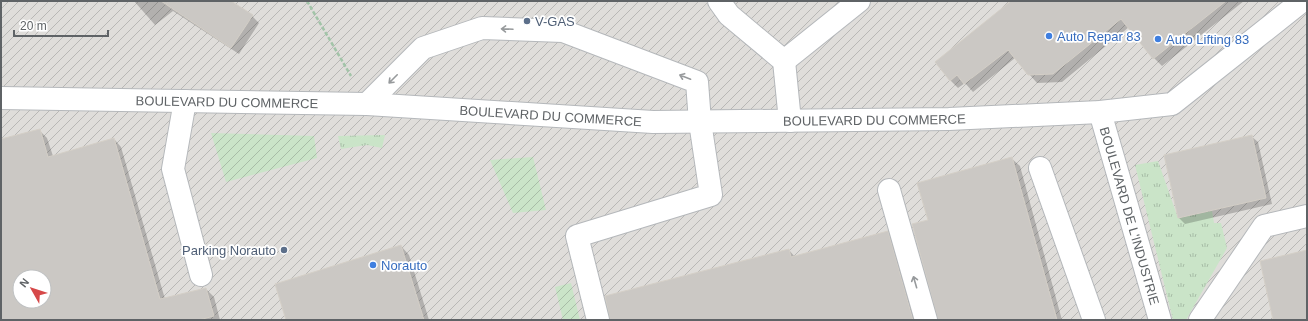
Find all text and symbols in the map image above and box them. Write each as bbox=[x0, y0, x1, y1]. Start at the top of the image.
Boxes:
scale bar bbox=[14, 12, 108, 38]
place label: V-GAS bbox=[535, 14, 575, 29]
marker: V-GAS bbox=[522, 16, 532, 26]
text: 20 m bbox=[20, 19, 47, 33]
one-way arrow bbox=[501, 25, 514, 33]
place label: Auto Repar 83 bbox=[1057, 29, 1141, 44]
marker: Auto Repar 83 bbox=[1044, 31, 1054, 41]
place label: Auto Lifting 83 bbox=[1166, 32, 1249, 47]
marker: Auto Lifting 83 bbox=[1153, 34, 1163, 44]
one-way arrow bbox=[679, 73, 691, 81]
one-way arrow bbox=[388, 74, 398, 84]
street label: BOULEVARD DU COMMERCE bbox=[136, 93, 319, 111]
street label: BOULEVARD DU COMMERCE bbox=[459, 103, 642, 129]
street label: BOULEVARD DU COMMERCE bbox=[783, 111, 966, 129]
street label: BOULEVARD DE L'INDUSTRIE bbox=[1097, 125, 1162, 307]
place label: Parking Norauto bbox=[182, 243, 276, 258]
marker: Parking Norauto bbox=[279, 245, 289, 255]
place label: Norauto bbox=[381, 258, 427, 273]
marker: Norauto bbox=[368, 260, 378, 270]
north arrow bbox=[12, 269, 52, 309]
text: N bbox=[17, 276, 31, 290]
one-way arrow bbox=[911, 276, 918, 289]

